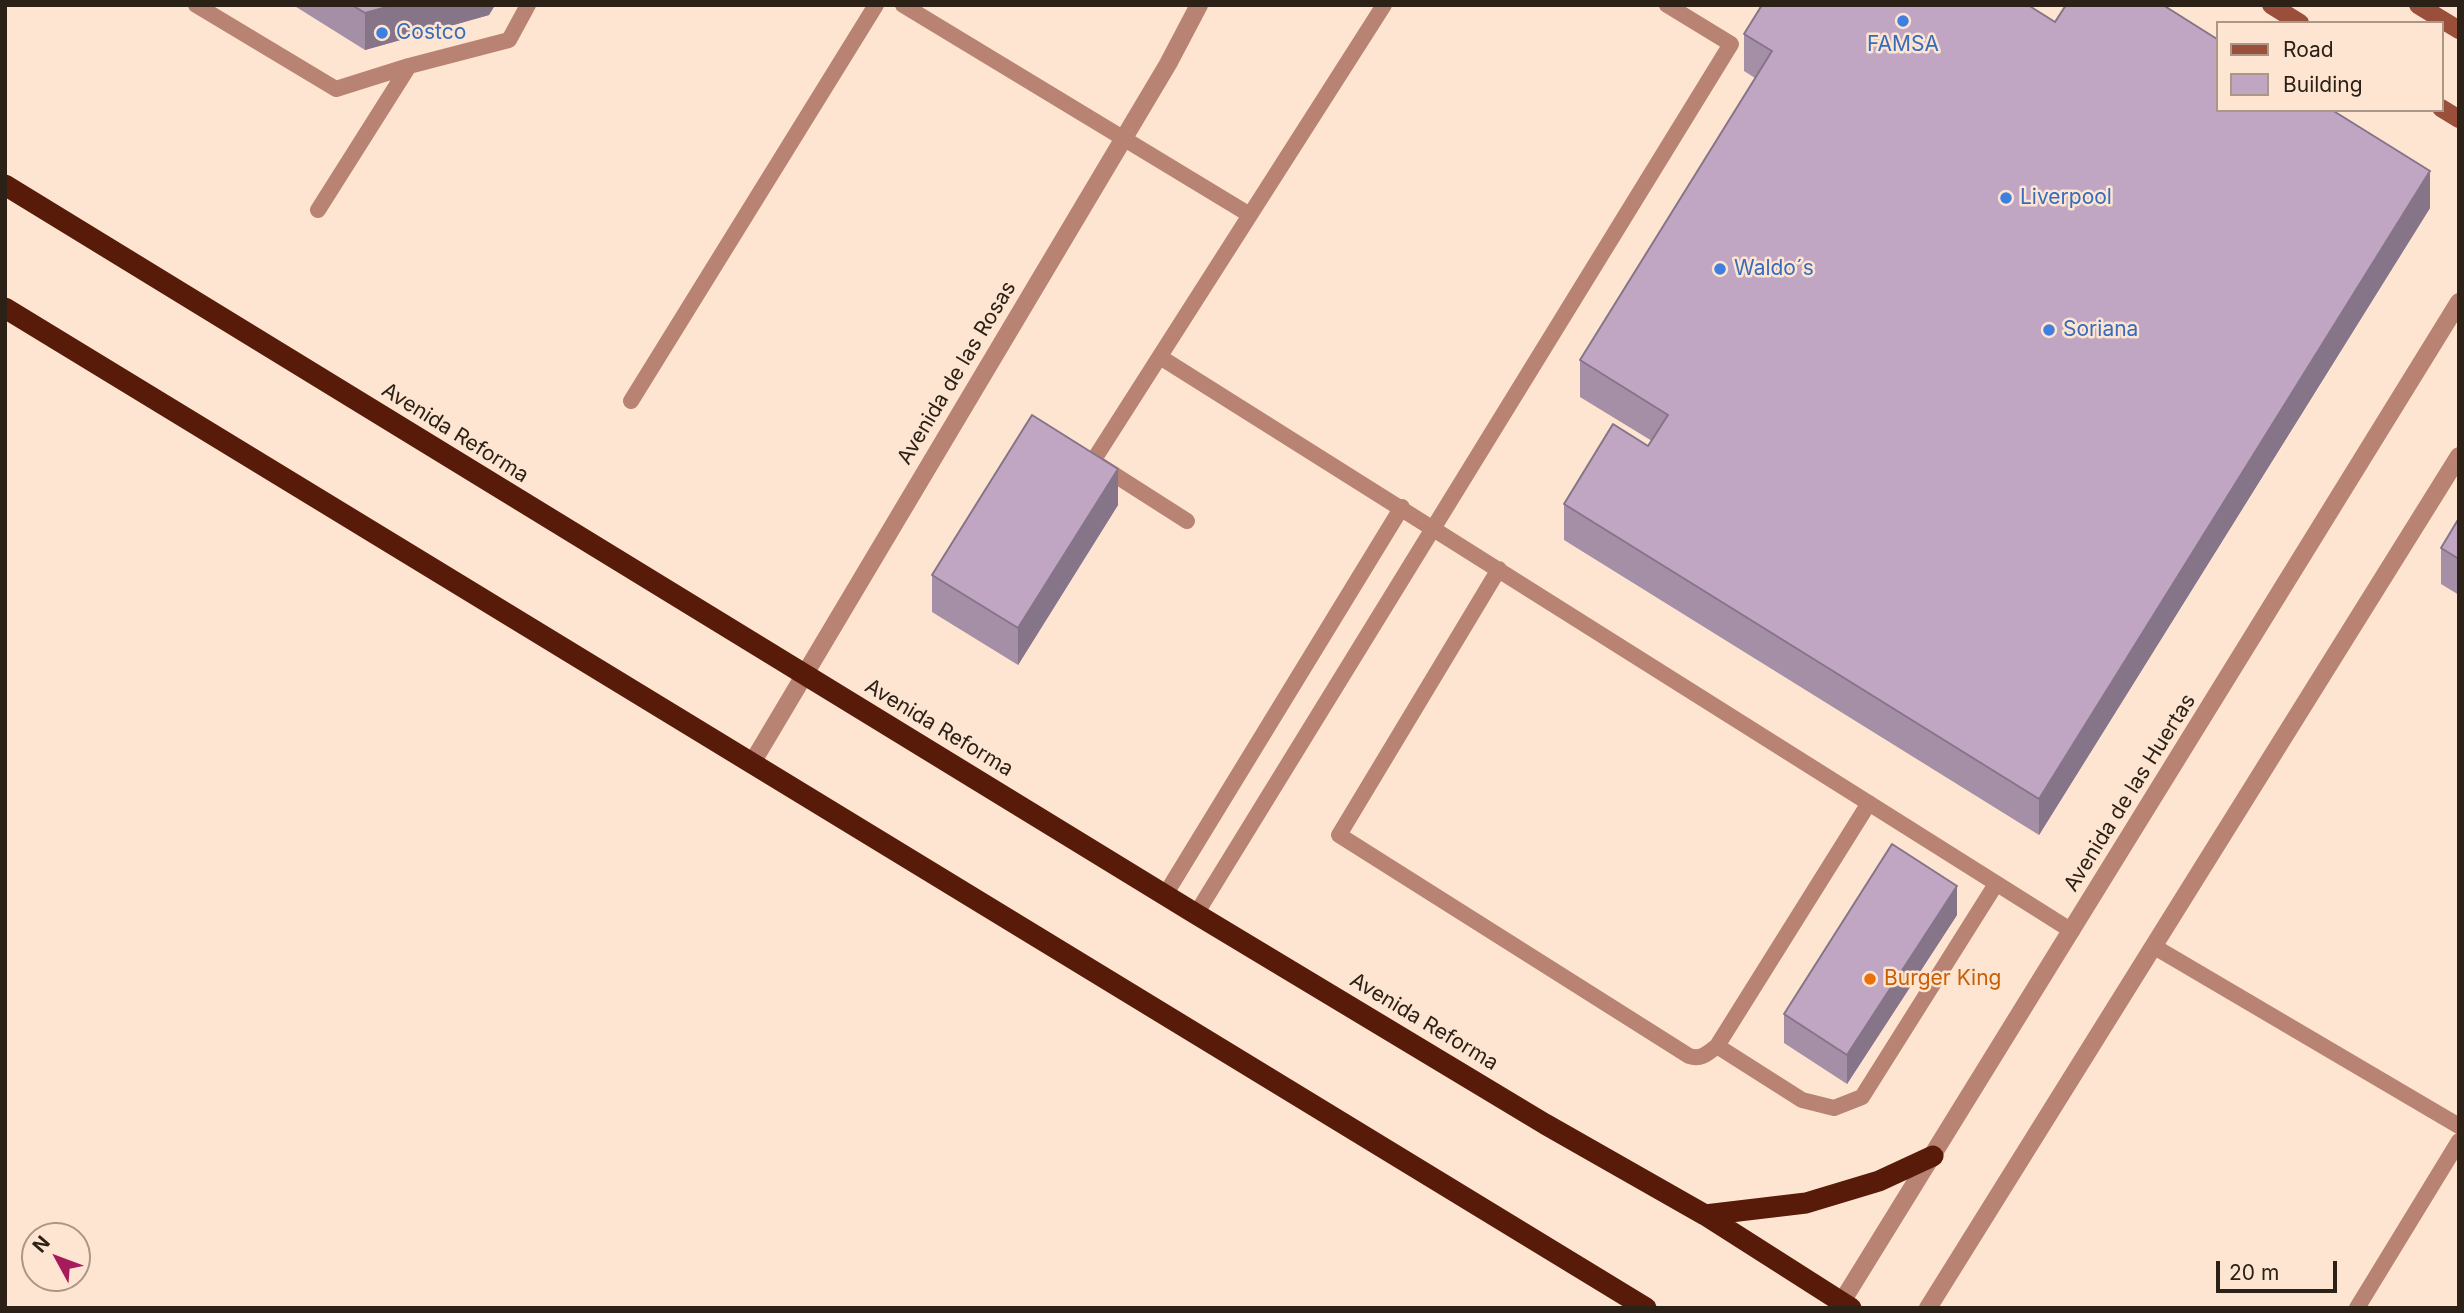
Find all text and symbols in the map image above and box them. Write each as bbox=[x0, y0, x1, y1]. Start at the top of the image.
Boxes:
marker: FAMSA bbox=[1895, 13, 1911, 29]
place label: Costco bbox=[396, 20, 466, 46]
legend bbox=[2216, 21, 2443, 112]
marker: Costco bbox=[374, 25, 390, 41]
place label: FAMSA bbox=[1867, 32, 1939, 58]
text: Road bbox=[2283, 37, 2334, 62]
text: Building bbox=[2283, 72, 2363, 97]
place label: Liverpool bbox=[2020, 185, 2112, 211]
marker: Liverpool bbox=[1998, 190, 2014, 206]
place label: Waldo´s bbox=[1734, 256, 1814, 282]
marker: Waldo´s bbox=[1712, 261, 1728, 277]
street label: Avenida de las Rosas bbox=[892, 277, 1022, 469]
place label: Soriana bbox=[2063, 317, 2138, 343]
marker: Soriana bbox=[2041, 322, 2057, 338]
street label: Avenida Reforma bbox=[377, 378, 533, 488]
street label: Avenida Reforma bbox=[860, 674, 1018, 782]
street label: Avenida de las Huertas bbox=[2059, 690, 2201, 896]
place label: Burger King bbox=[1884, 966, 2001, 992]
street label: Avenida Reforma bbox=[1345, 968, 1503, 1076]
marker: Burger King bbox=[1862, 971, 1878, 987]
north arrow bbox=[21, 1222, 91, 1292]
text: N bbox=[28, 1231, 55, 1257]
scale bar bbox=[2219, 1246, 2340, 1290]
text: 20 m bbox=[2229, 1260, 2279, 1285]

